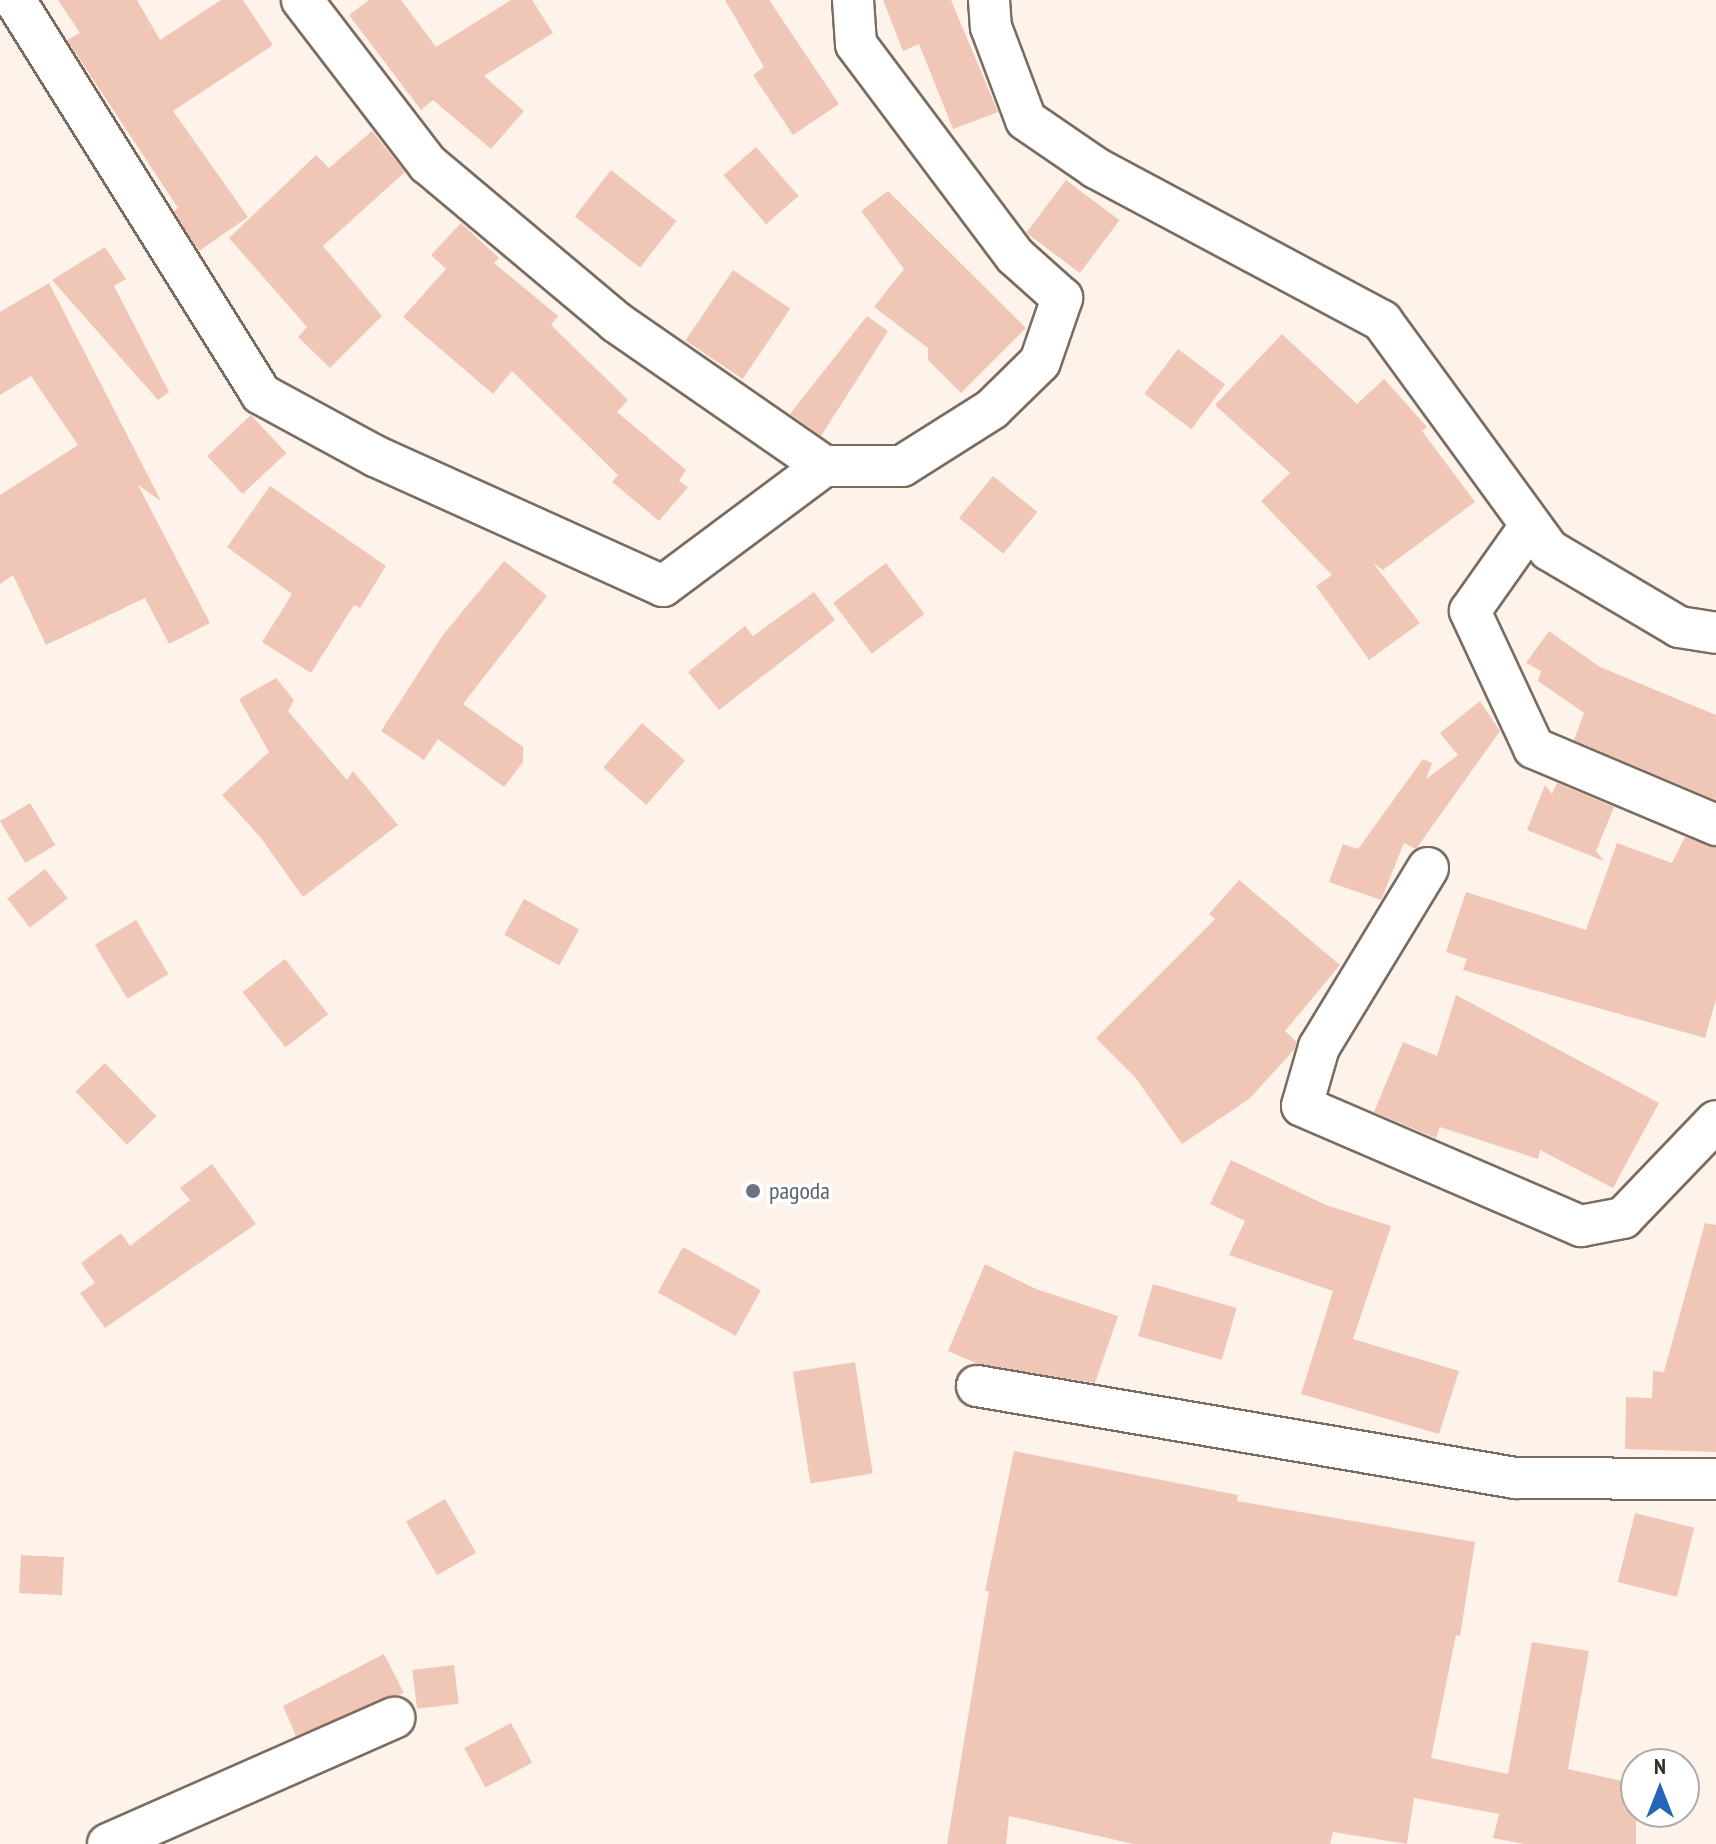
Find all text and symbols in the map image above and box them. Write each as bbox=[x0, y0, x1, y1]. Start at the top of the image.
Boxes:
place label: pagoda bbox=[769, 1177, 830, 1205]
marker: pagoda bbox=[744, 1182, 762, 1200]
north arrow bbox=[1620, 1748, 1700, 1828]
text: N bbox=[1654, 1752, 1666, 1780]

